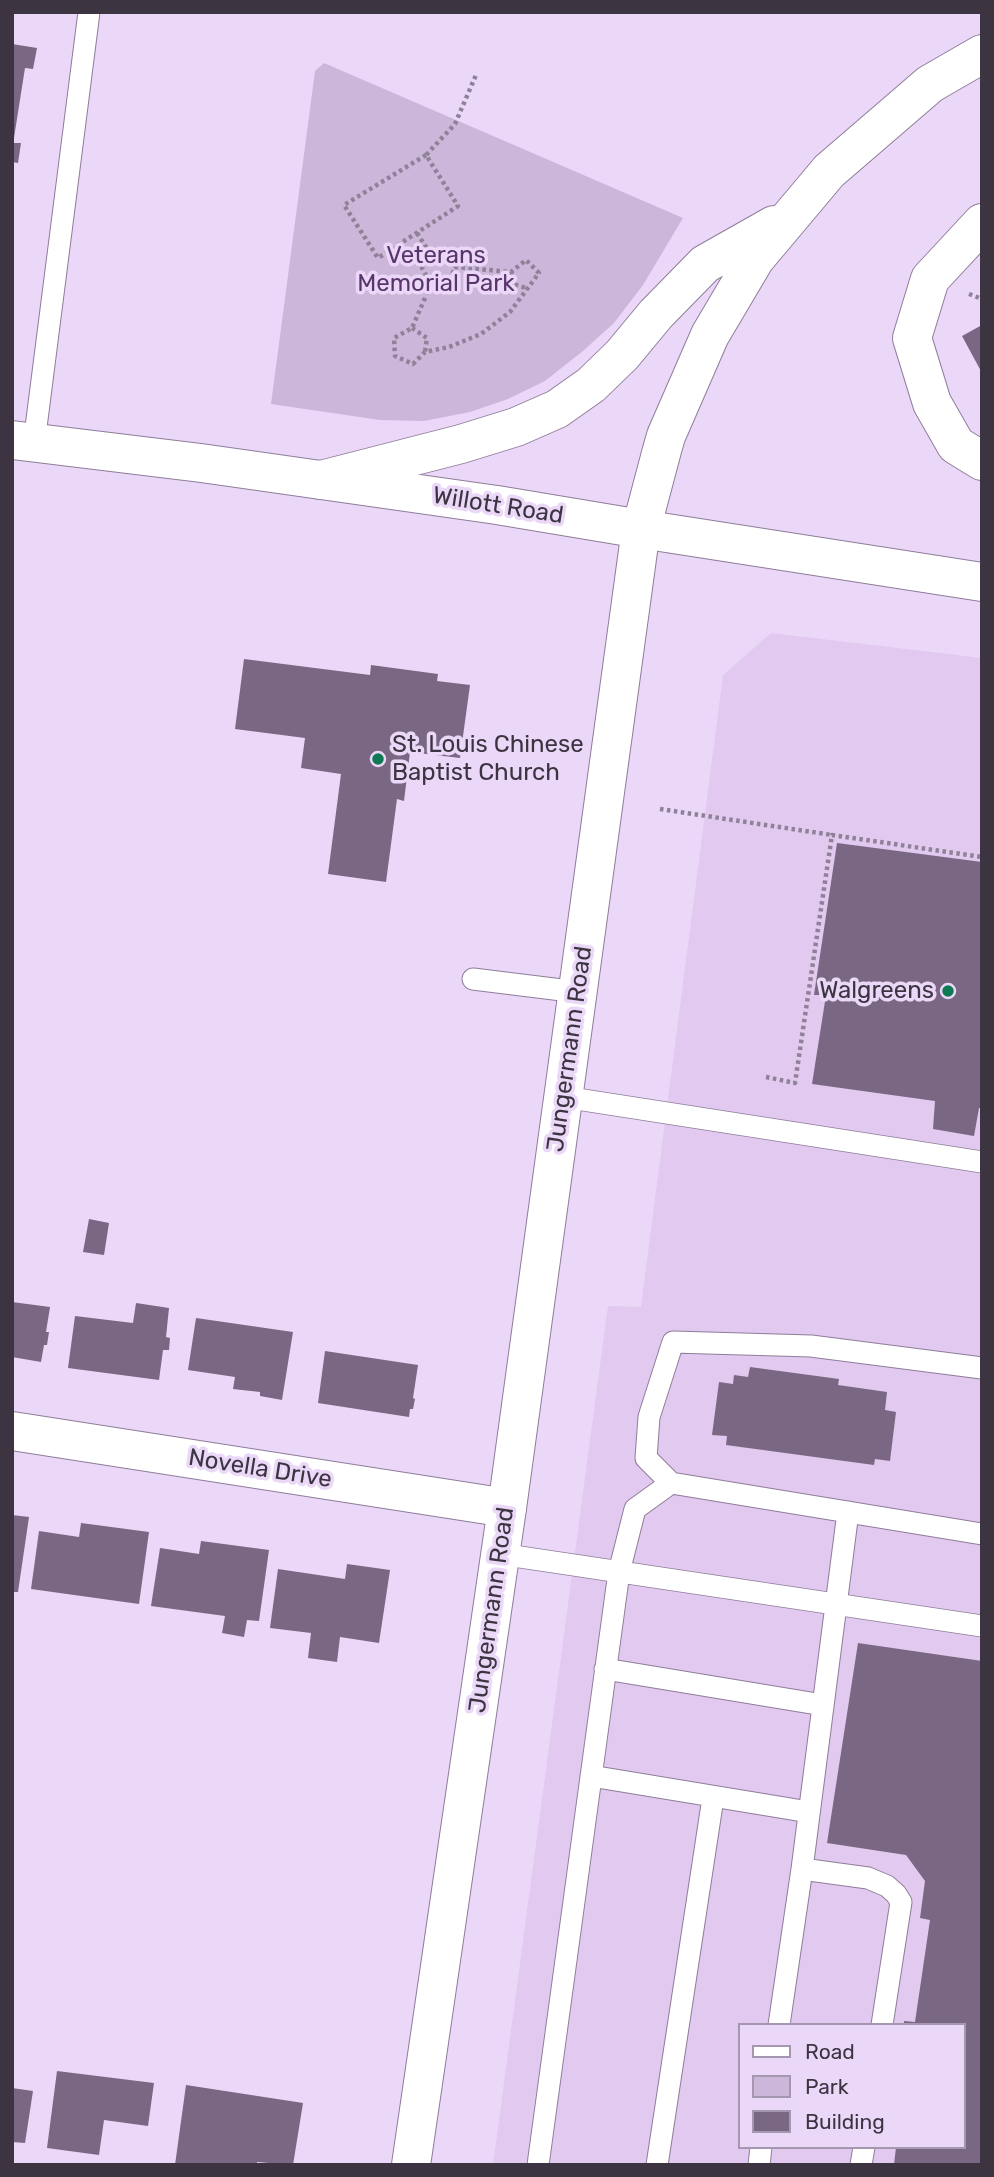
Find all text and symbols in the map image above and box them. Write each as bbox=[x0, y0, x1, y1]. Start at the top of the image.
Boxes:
park label: Veterans Memorial Park bbox=[357, 242, 515, 298]
street label: Willott Road bbox=[431, 481, 565, 531]
place label: St. Louis Chinese Baptist Church bbox=[392, 731, 584, 787]
marker: St. Louis Chinese Baptist Church bbox=[370, 751, 386, 767]
street label: Jungermann Road bbox=[541, 944, 599, 1154]
place label: Walgreens bbox=[819, 977, 934, 1005]
marker: Walgreens bbox=[940, 983, 956, 999]
street label: Novella Drive bbox=[186, 1443, 334, 1495]
street label: Jungermann Road bbox=[463, 1505, 521, 1715]
legend bbox=[738, 2023, 966, 2149]
text: Road bbox=[805, 2039, 855, 2064]
text: Park bbox=[805, 2074, 849, 2099]
text: Building bbox=[805, 2109, 885, 2134]

